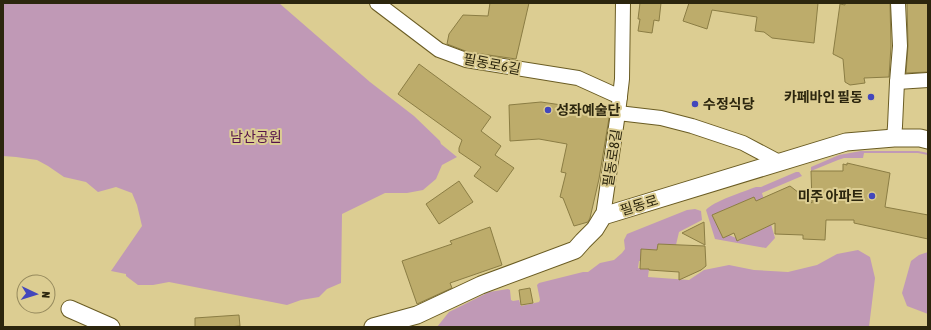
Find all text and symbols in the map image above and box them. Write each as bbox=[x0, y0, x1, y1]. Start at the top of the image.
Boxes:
street label: 필동로6길 bbox=[462, 51, 522, 77]
place label: 카페바인 필동 bbox=[784, 89, 863, 105]
marker: 카페바인 필동 bbox=[866, 92, 876, 102]
place label: 수정식당 bbox=[703, 96, 755, 112]
marker: 수정식당 bbox=[690, 99, 700, 109]
place label: 성좌예술단 bbox=[556, 102, 621, 118]
marker: 성좌예술단 bbox=[543, 105, 553, 115]
street label: 필동로8길 bbox=[600, 128, 624, 188]
park label: 남산공원 bbox=[230, 129, 282, 145]
place label: 미주 아파트 bbox=[798, 188, 864, 204]
marker: 미주 아파트 bbox=[867, 191, 877, 201]
street label: 필동로 bbox=[618, 192, 660, 218]
north arrow bbox=[16, 274, 56, 314]
text: N bbox=[40, 291, 52, 298]

